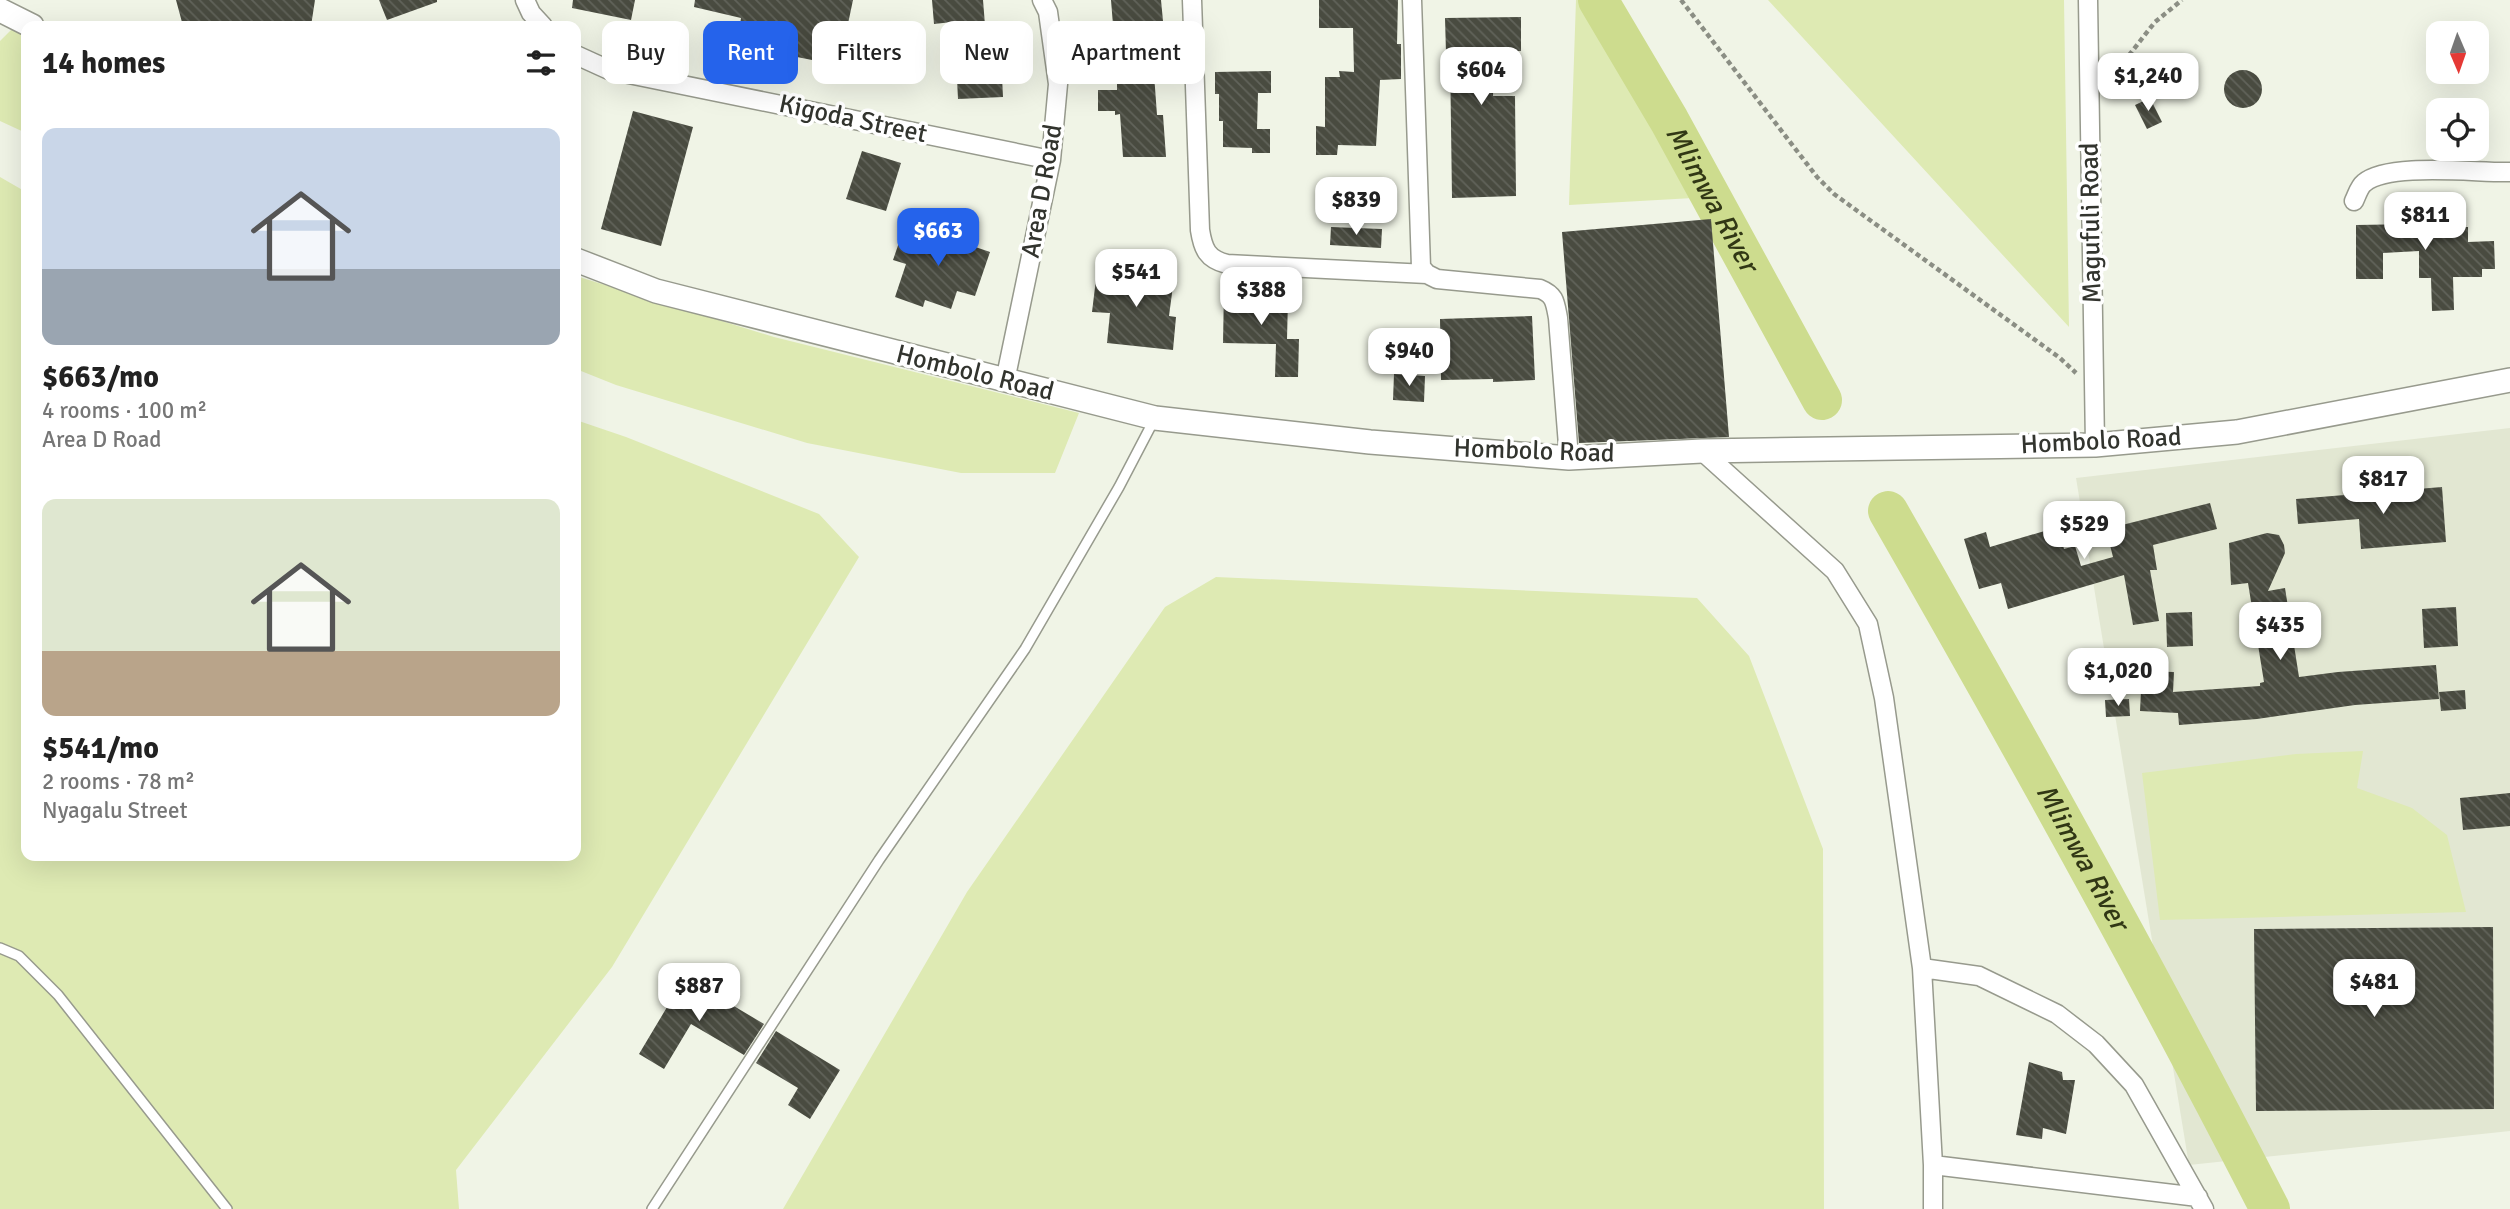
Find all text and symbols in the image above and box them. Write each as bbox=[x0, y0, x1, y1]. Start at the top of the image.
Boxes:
chip: Buy bbox=[602, 21, 689, 84]
chip: Rent bbox=[703, 21, 798, 84]
chip: Filters bbox=[812, 21, 926, 84]
chip: New bbox=[940, 21, 1033, 84]
chip: Apartment bbox=[1047, 21, 1205, 84]
north arrow bbox=[2426, 21, 2488, 84]
map controls bbox=[2426, 21, 2489, 161]
icon: filters bbox=[522, 44, 560, 82]
text: 14 homes bbox=[42, 45, 165, 82]
pin: $604 bbox=[1440, 48, 1522, 107]
pin: $1,240 bbox=[2091, 54, 2205, 113]
text: $604 bbox=[1456, 55, 1506, 84]
text: $1,240 bbox=[2114, 61, 2182, 90]
street label: Kigoda Street bbox=[776, 88, 930, 150]
button: locate bbox=[2426, 98, 2489, 161]
water label: Mlimwa River bbox=[1658, 120, 1767, 281]
street label: Area D Road bbox=[1015, 122, 1069, 260]
street label: Magufuli Road bbox=[2074, 142, 2108, 304]
icon: home bbox=[238, 173, 364, 299]
pin: $839 bbox=[1315, 177, 1397, 237]
text: $839 bbox=[1331, 185, 1381, 214]
pin: $811 bbox=[2384, 192, 2466, 252]
text: $811 bbox=[2400, 200, 2450, 229]
pin: $663 bbox=[897, 208, 979, 268]
text: $663 bbox=[913, 216, 963, 245]
pin: $541 bbox=[1095, 250, 1177, 309]
text: $541 bbox=[1111, 257, 1161, 286]
pin: $388 bbox=[1220, 268, 1302, 327]
text: $388 bbox=[1236, 275, 1286, 304]
pin: $940 bbox=[1368, 328, 1450, 388]
text: $940 bbox=[1384, 336, 1434, 365]
street label: Hombolo Road bbox=[893, 338, 1057, 408]
text: $663/mo bbox=[42, 359, 159, 396]
text: 4 rooms · 100 m² bbox=[42, 396, 207, 425]
street label: Hombolo Road bbox=[2020, 421, 2182, 461]
text: Area D Road bbox=[42, 425, 162, 454]
street label: Hombolo Road bbox=[1453, 432, 1615, 470]
pin: $817 bbox=[2342, 456, 2424, 516]
text: $817 bbox=[2358, 464, 2408, 493]
pin: $529 bbox=[2043, 502, 2125, 561]
text: $529 bbox=[2059, 509, 2109, 538]
icon: home bbox=[238, 544, 364, 670]
pin: $435 bbox=[2239, 602, 2321, 662]
text: $435 bbox=[2255, 610, 2305, 639]
pin: $1,020 bbox=[2061, 648, 2175, 708]
text: $1,020 bbox=[2084, 656, 2152, 685]
text: $541/mo bbox=[42, 730, 159, 767]
text: 2 rooms · 78 m² bbox=[42, 767, 195, 796]
water label: Mlimwa River bbox=[2029, 778, 2138, 939]
text: Nyagalu Street bbox=[42, 796, 188, 825]
pin: $481 bbox=[2333, 960, 2415, 1019]
pin: $887 bbox=[658, 964, 740, 1023]
text: $481 bbox=[2349, 967, 2399, 996]
text: $887 bbox=[674, 971, 724, 1000]

